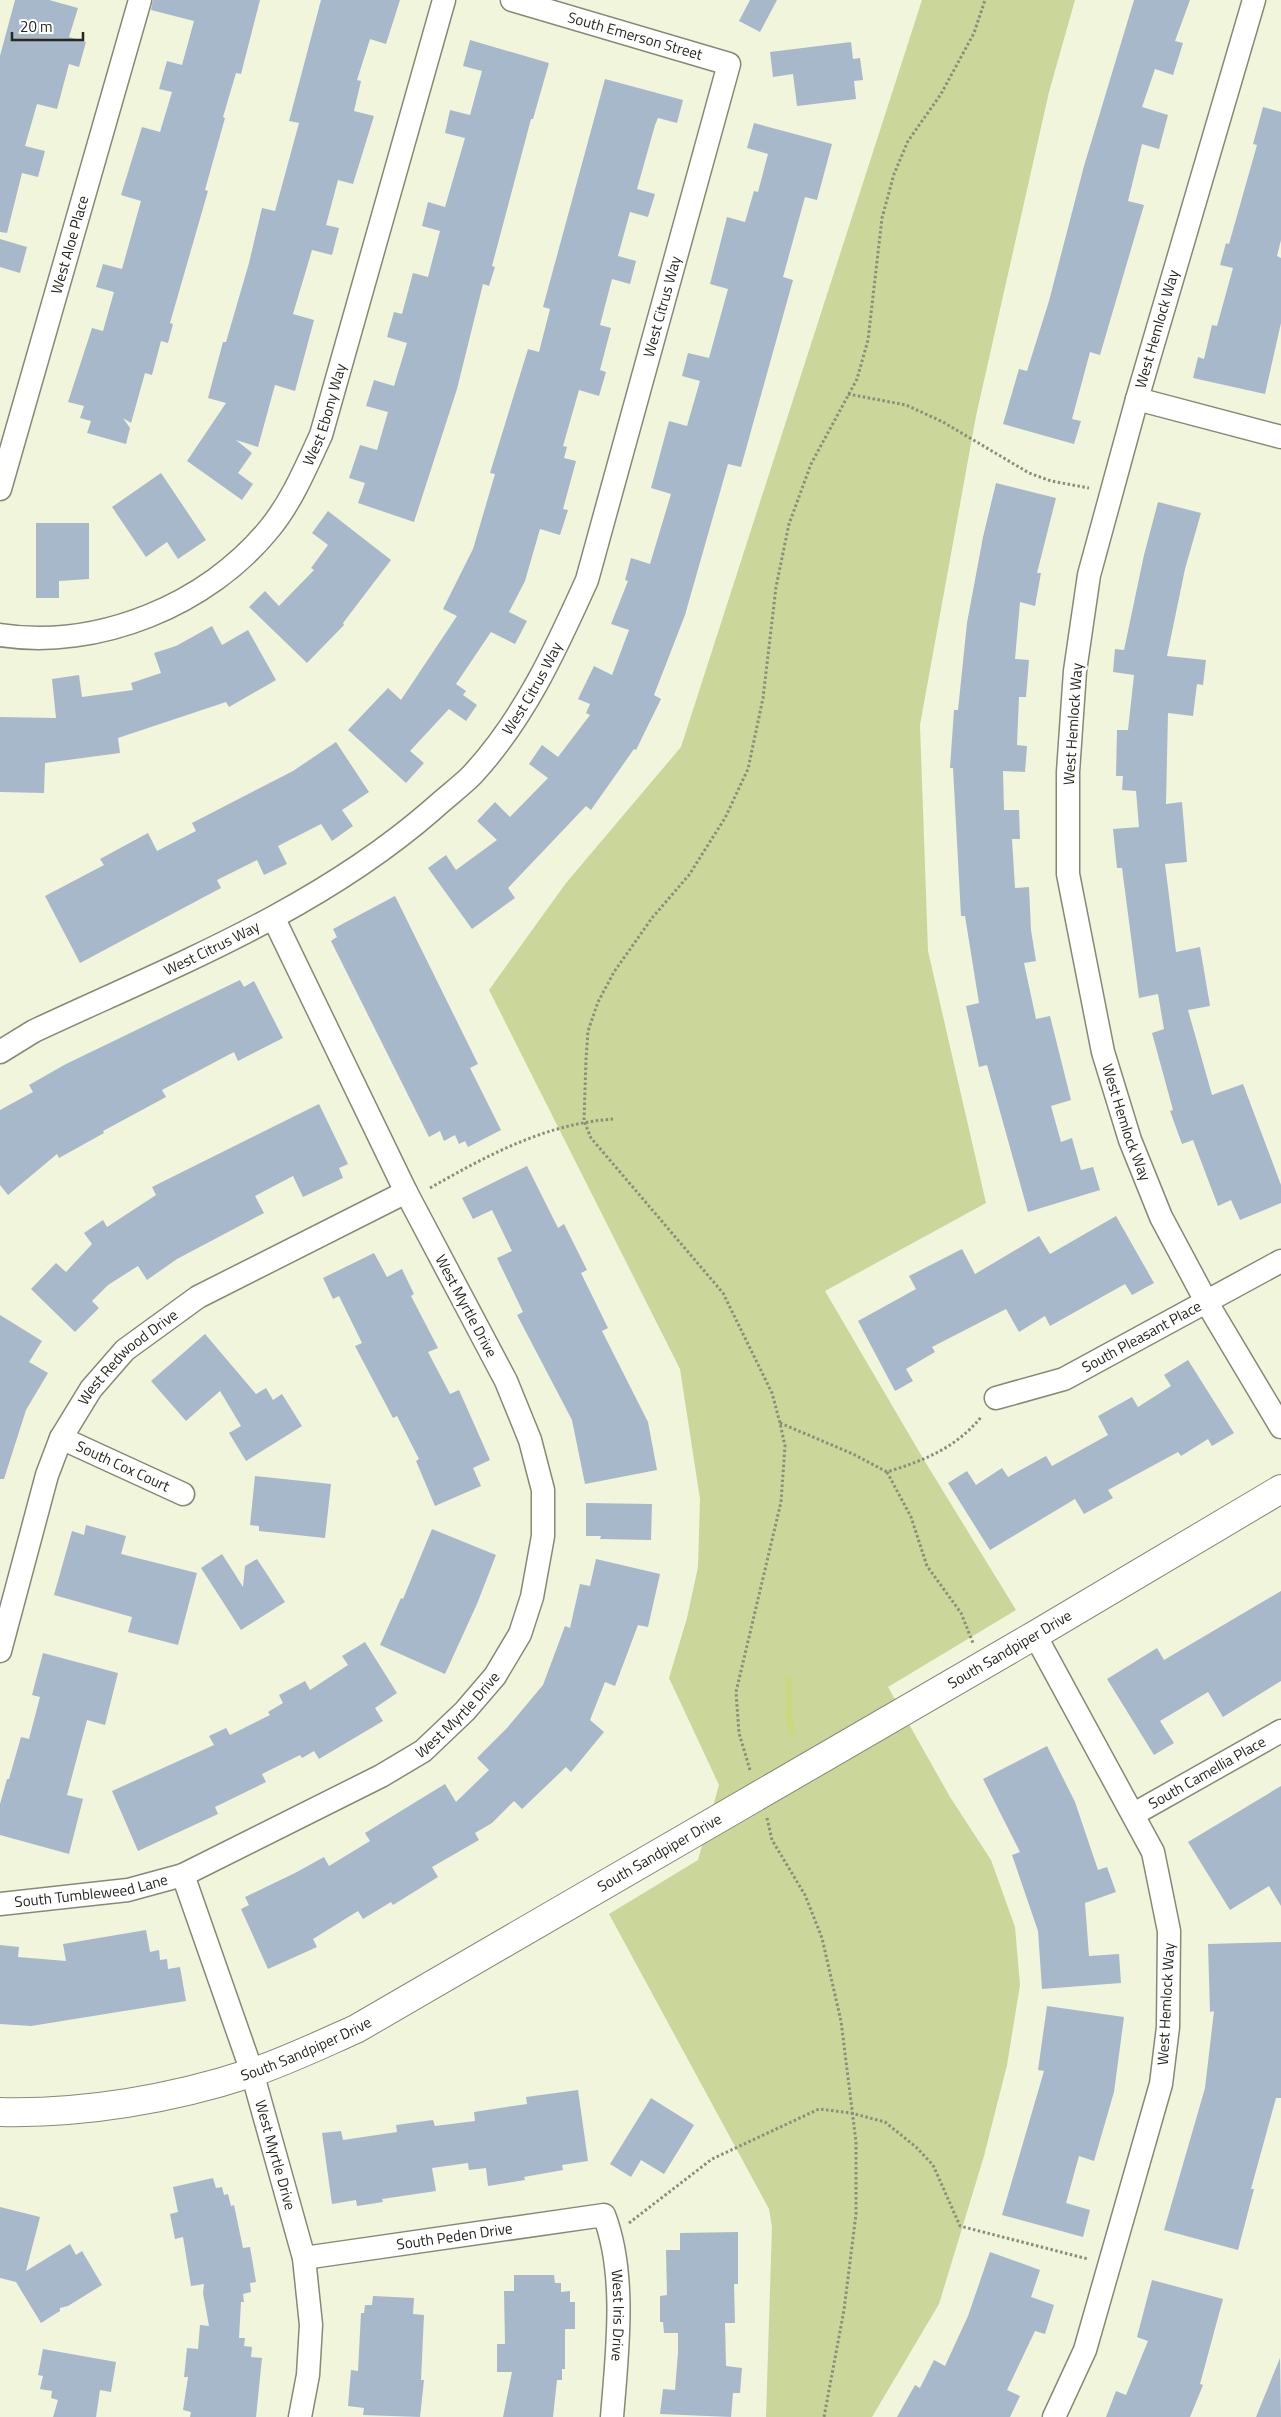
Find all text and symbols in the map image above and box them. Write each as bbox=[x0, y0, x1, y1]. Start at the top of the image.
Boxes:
street label: South Emerson Street bbox=[565, 5, 706, 66]
scale bar bbox=[12, 10, 84, 42]
text: 20 m bbox=[20, 15, 53, 38]
street label: West Aloe Place bbox=[44, 193, 94, 297]
street label: West Citrus Way bbox=[637, 253, 687, 360]
street label: West Hemlock Way bbox=[1129, 267, 1184, 391]
street label: West Ebony Way bbox=[296, 361, 352, 469]
street label: West Citrus Way bbox=[496, 638, 568, 739]
street label: West Hemlock Way bbox=[1057, 662, 1088, 786]
street label: West Citrus Way bbox=[160, 915, 264, 981]
street label: West Hemlock Way bbox=[1096, 1061, 1157, 1184]
street label: West Myrtle Drive bbox=[430, 1250, 503, 1361]
street label: South Pleasant Place bbox=[1077, 1294, 1205, 1378]
street label: West Redwood Drive bbox=[72, 1303, 183, 1409]
street label: South Cox Court bbox=[72, 1434, 174, 1498]
street label: South Sandpiper Drive bbox=[943, 1604, 1076, 1694]
street label: West Myrtle Drive bbox=[411, 1666, 505, 1764]
street label: South Camellia Place bbox=[1144, 1730, 1270, 1815]
street label: South Sandpiper Drive bbox=[593, 1807, 726, 1898]
street label: South Tumbleweed Lane bbox=[13, 1868, 170, 1913]
street label: West Hemlock Way bbox=[1151, 1942, 1180, 2066]
street label: South Sandpiper Drive bbox=[238, 2011, 375, 2087]
street label: West Myrtle Drive bbox=[249, 2097, 302, 2213]
street label: South Peden Drive bbox=[395, 2216, 514, 2256]
street label: West Iris Drive bbox=[606, 2269, 631, 2362]

